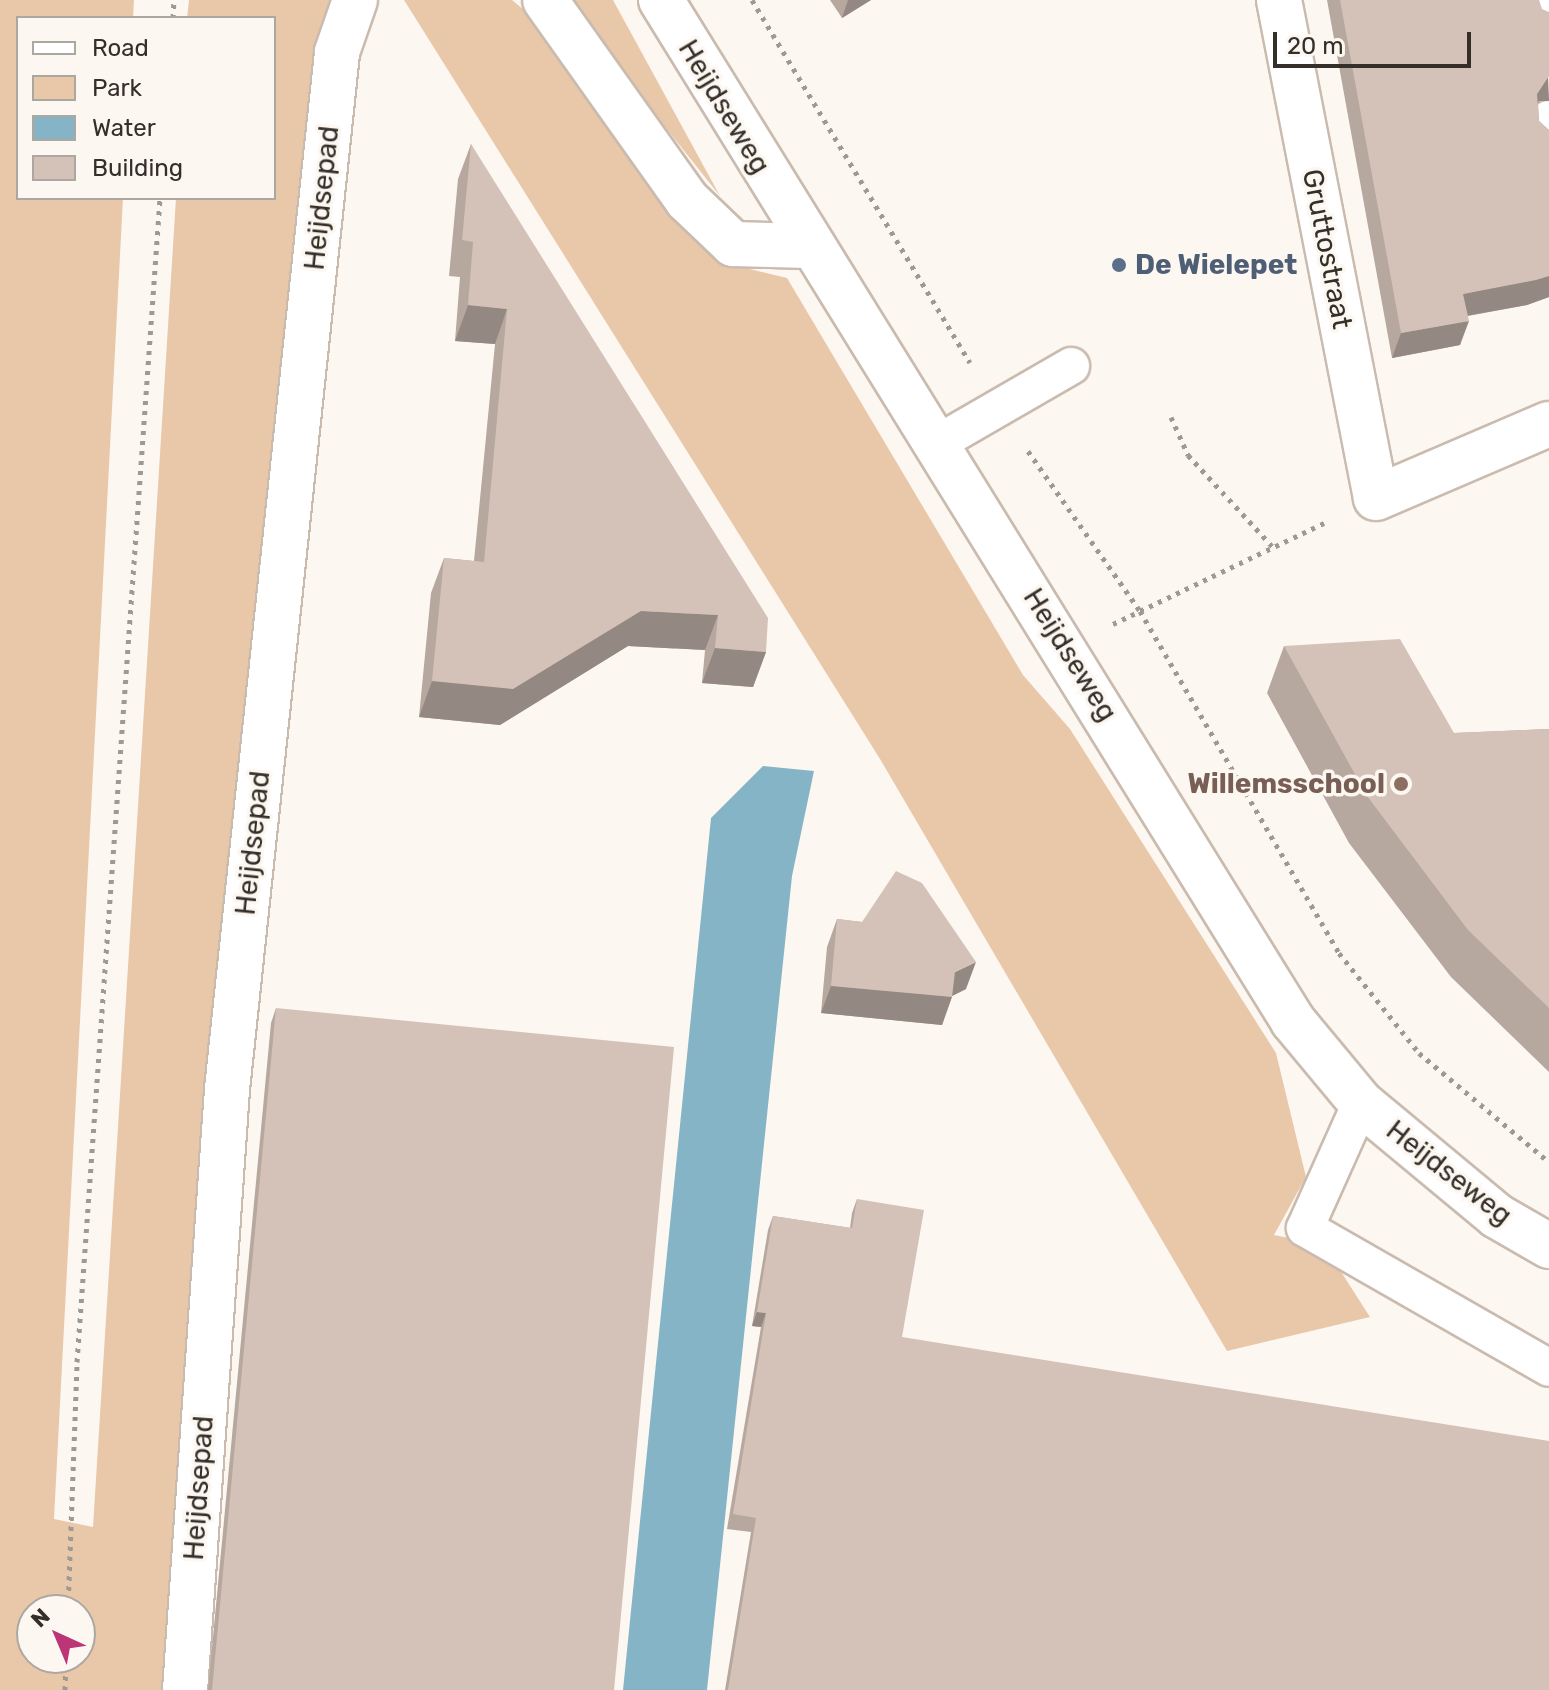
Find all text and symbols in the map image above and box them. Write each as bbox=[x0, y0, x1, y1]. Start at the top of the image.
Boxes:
legend bbox=[16, 16, 276, 200]
scale bar bbox=[1277, 16, 1475, 66]
text: 20 m bbox=[1287, 32, 1344, 60]
text: Road bbox=[92, 34, 149, 62]
street label: Heijdseweg bbox=[671, 34, 777, 180]
text: Park bbox=[92, 74, 142, 102]
text: Water bbox=[92, 114, 156, 142]
street label: Heijdsepad bbox=[298, 124, 346, 272]
text: Building bbox=[92, 154, 183, 182]
street label: Gruttostraat bbox=[1295, 166, 1359, 332]
place label: De Wielepet bbox=[1135, 248, 1298, 282]
marker: De Wielepet bbox=[1110, 256, 1128, 274]
street label: Heijdseweg bbox=[1016, 582, 1124, 728]
place label: Willemsschool bbox=[1188, 767, 1385, 801]
street label: Heijdsepad bbox=[229, 769, 277, 917]
marker: Willemsschool bbox=[1392, 775, 1410, 793]
street label: Heijdseweg bbox=[1379, 1114, 1519, 1232]
street label: Heijdsepad bbox=[177, 1415, 221, 1561]
north arrow bbox=[16, 1594, 96, 1674]
text: N bbox=[25, 1603, 55, 1633]

